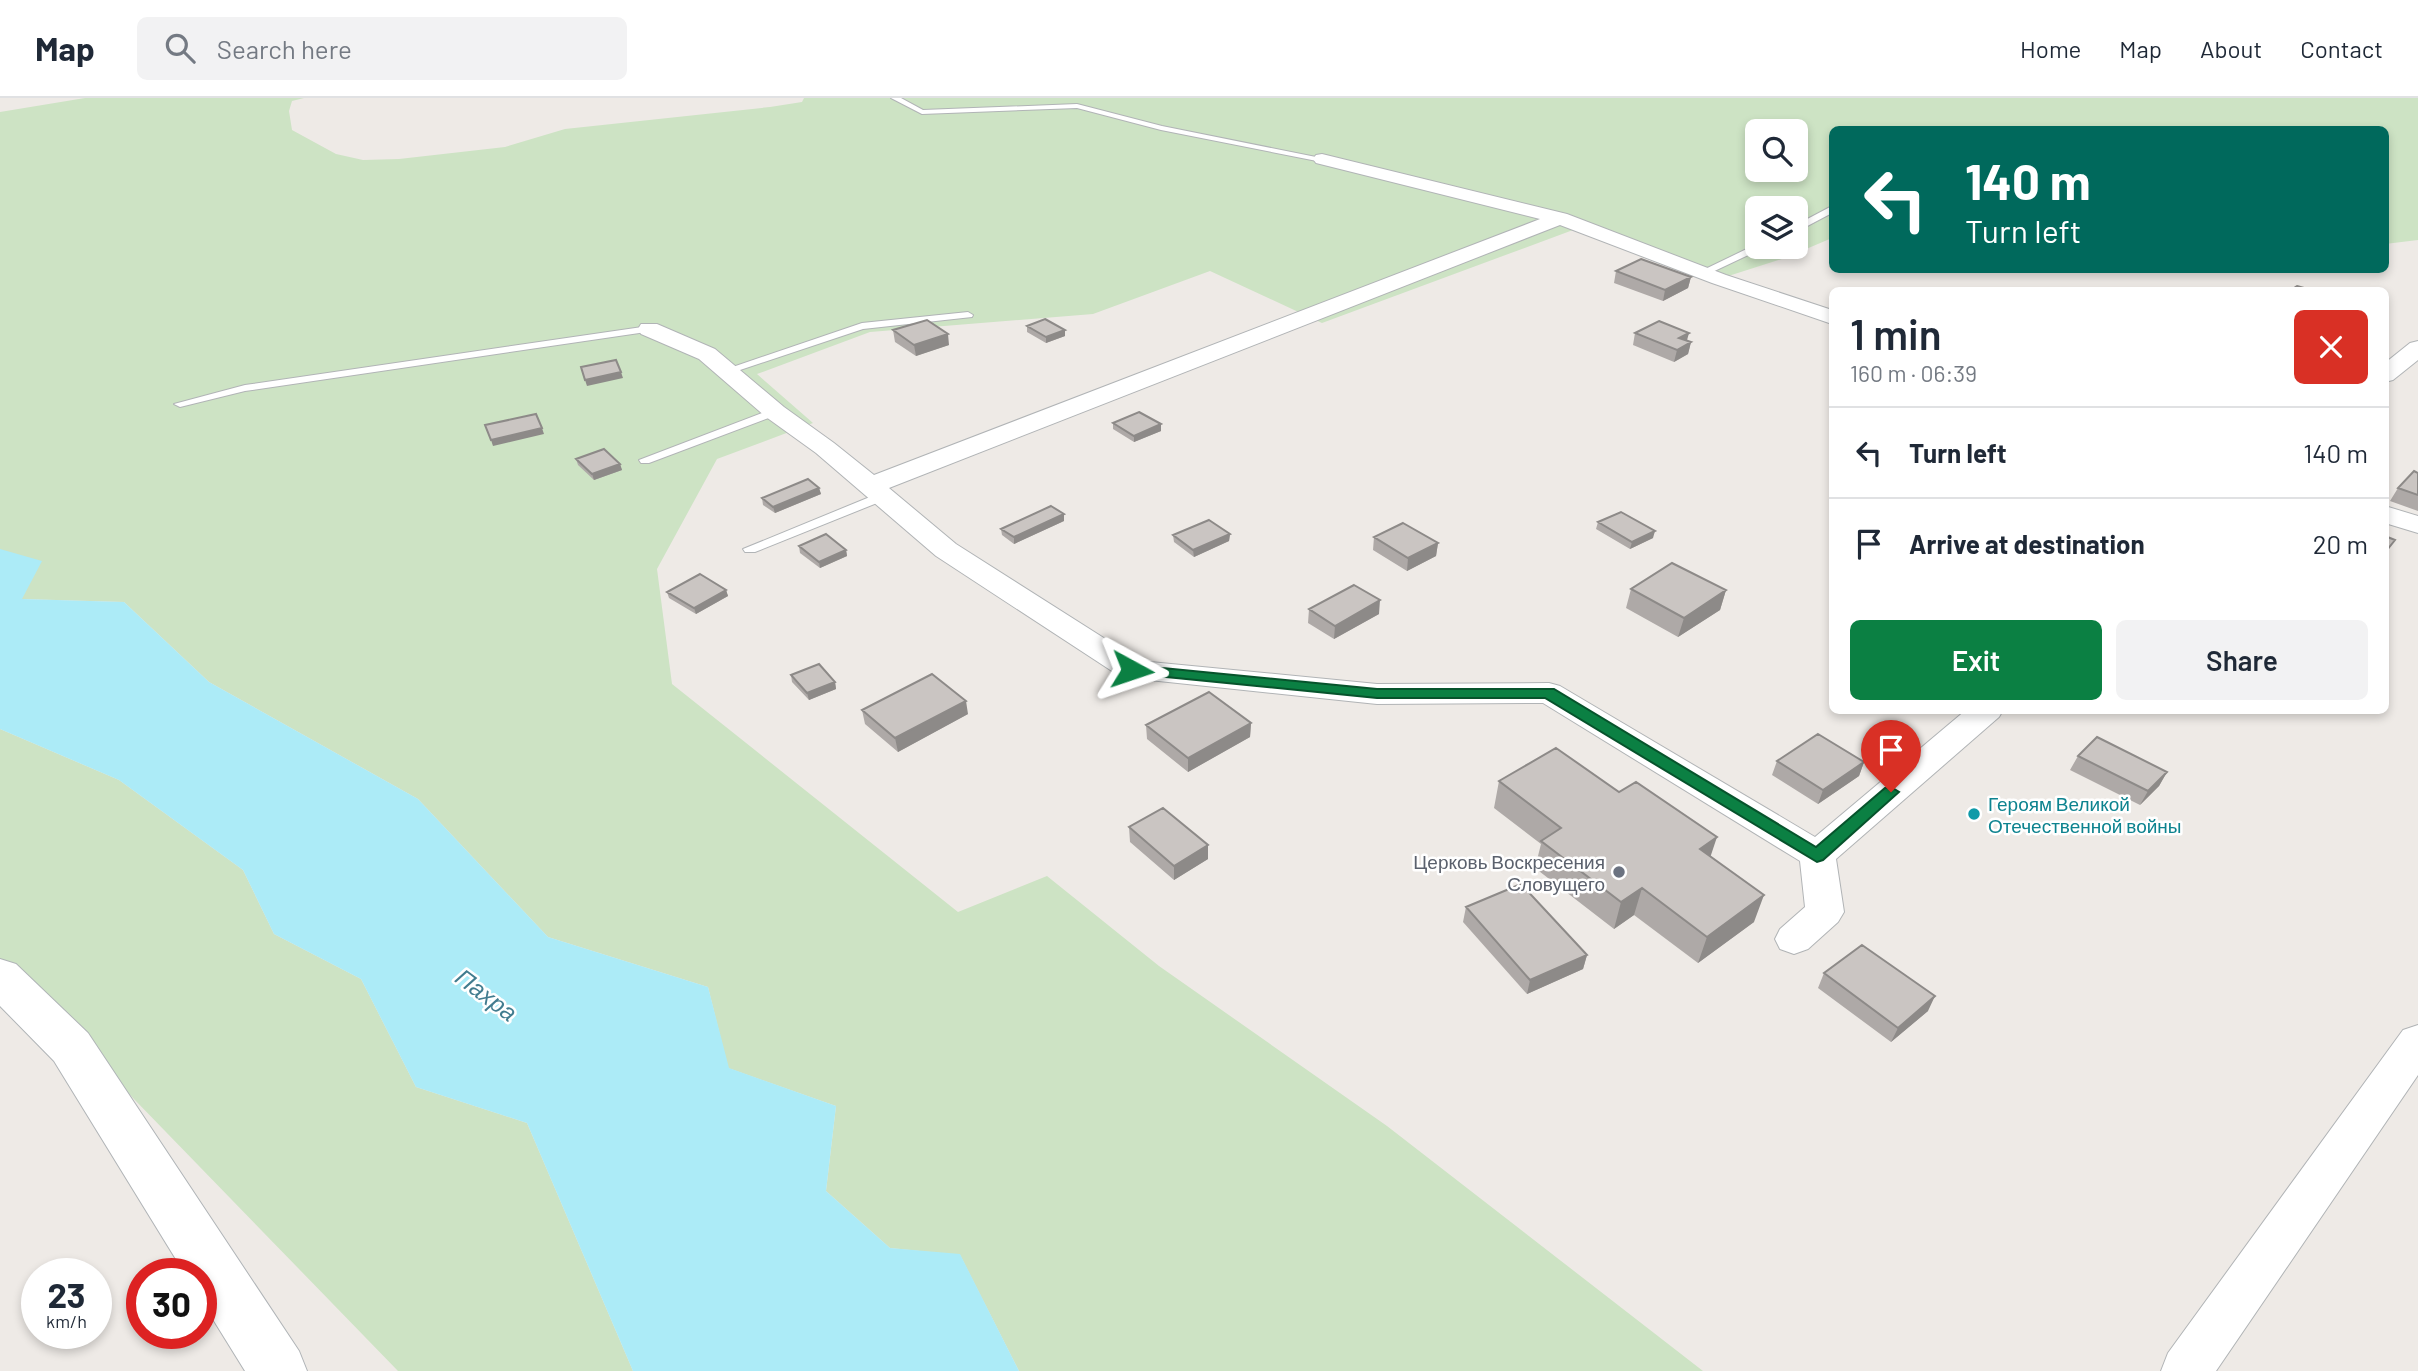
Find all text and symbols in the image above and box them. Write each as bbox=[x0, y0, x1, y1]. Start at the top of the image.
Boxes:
search box bbox=[137, 17, 627, 80]
text: Map bbox=[35, 28, 95, 68]
icon: search bbox=[161, 29, 199, 67]
text: Search here bbox=[217, 33, 352, 64]
text: Home bbox=[2020, 34, 2081, 63]
text: Map bbox=[2119, 34, 2162, 63]
text: About bbox=[2200, 34, 2262, 63]
text: Contact bbox=[2300, 34, 2383, 63]
map controls bbox=[1745, 119, 1808, 259]
button: search bbox=[1745, 119, 1808, 182]
text: 140 m bbox=[1965, 151, 2091, 210]
icon: left bbox=[1850, 154, 1941, 245]
button: layers bbox=[1745, 196, 1808, 259]
text: Turn left bbox=[1965, 211, 2082, 249]
text: 1 min bbox=[1850, 308, 1942, 358]
button: close bbox=[2294, 310, 2368, 384]
text: 160 m · 06:39 bbox=[1850, 359, 1977, 387]
icon: left bbox=[1850, 434, 1888, 472]
text: Turn left bbox=[1909, 437, 2007, 468]
text: 140 m bbox=[2303, 437, 2368, 468]
icon: arrive bbox=[1850, 525, 1888, 563]
text: Arrive at destination bbox=[1909, 528, 2145, 559]
text: 20 m bbox=[2313, 528, 2368, 559]
button: Exit bbox=[1850, 620, 2102, 700]
button: Share bbox=[2116, 620, 2368, 700]
position arrow bbox=[1095, 633, 1169, 707]
pin bbox=[1861, 720, 1921, 792]
icon: arrive bbox=[1872, 731, 1910, 769]
place label: Героям Великой Отечественной войны bbox=[1988, 792, 2182, 837]
marker: Героям Великой Отечественной войны bbox=[1966, 806, 1982, 822]
place label: Церковь Воскресения Словущего bbox=[1413, 850, 1605, 895]
marker: Церковь Воскресения Словущего bbox=[1611, 864, 1627, 880]
water label: Пахра bbox=[451, 962, 523, 1026]
speed limit sign: 30 bbox=[126, 1258, 217, 1349]
text: 23 bbox=[47, 1273, 86, 1315]
text: km/h bbox=[46, 1310, 87, 1332]

